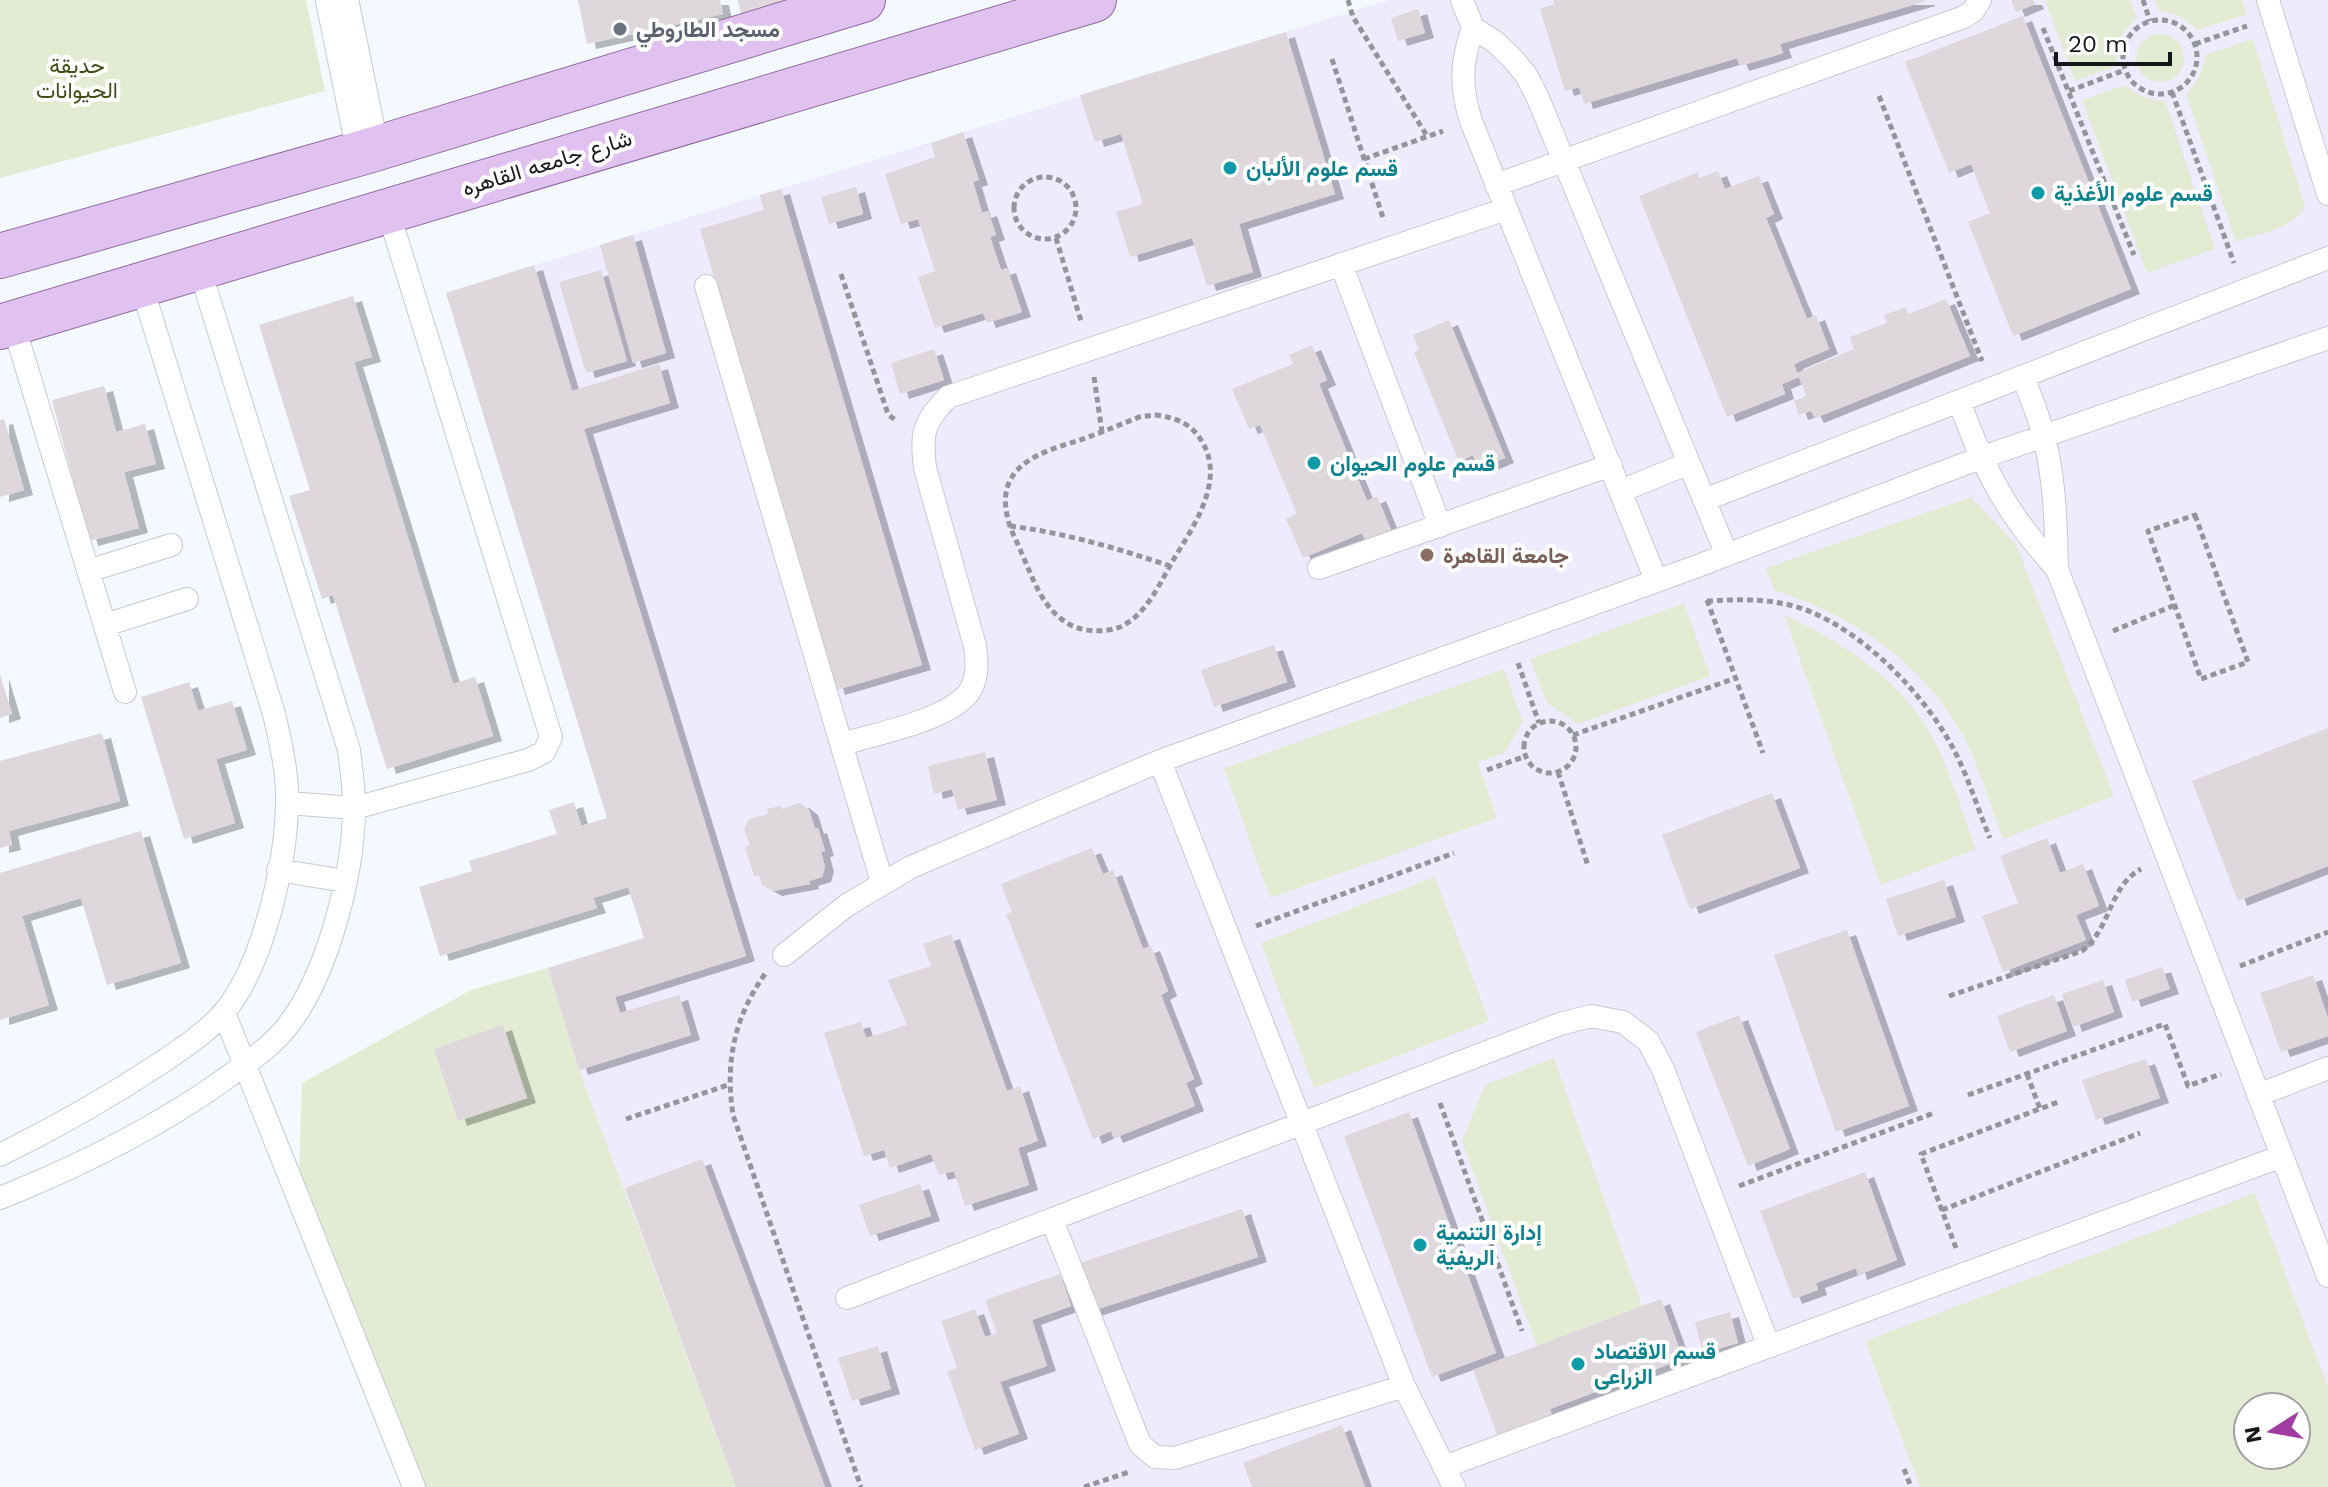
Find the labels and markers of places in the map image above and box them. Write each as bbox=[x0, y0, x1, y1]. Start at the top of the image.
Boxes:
place label: مسجد الطاروطي bbox=[636, 17, 780, 48]
marker: مسجد الطاروطي bbox=[611, 20, 629, 38]
place label: قسم علوم الألبان bbox=[1246, 155, 1398, 183]
marker: قسم علوم الألبان bbox=[1221, 159, 1239, 177]
place label: قسم علوم الأغذية bbox=[2054, 180, 2213, 208]
marker: قسم علوم الأغذية bbox=[2029, 184, 2047, 202]
place label: قسم علوم الحيوان bbox=[1330, 451, 1495, 478]
marker: قسم علوم الحيوان bbox=[1305, 454, 1323, 472]
place label: جامعة القاهرة bbox=[1443, 543, 1569, 569]
marker: جامعة القاهرة bbox=[1418, 546, 1436, 564]
place label: إدارة التنمية الريفية bbox=[1436, 1220, 1542, 1271]
marker: إدارة التنمية الريفية bbox=[1411, 1236, 1429, 1254]
place label: قسم الاقتصاد الزراعى bbox=[1594, 1339, 1716, 1390]
marker: قسم الاقتصاد الزراعى bbox=[1569, 1355, 1587, 1373]

